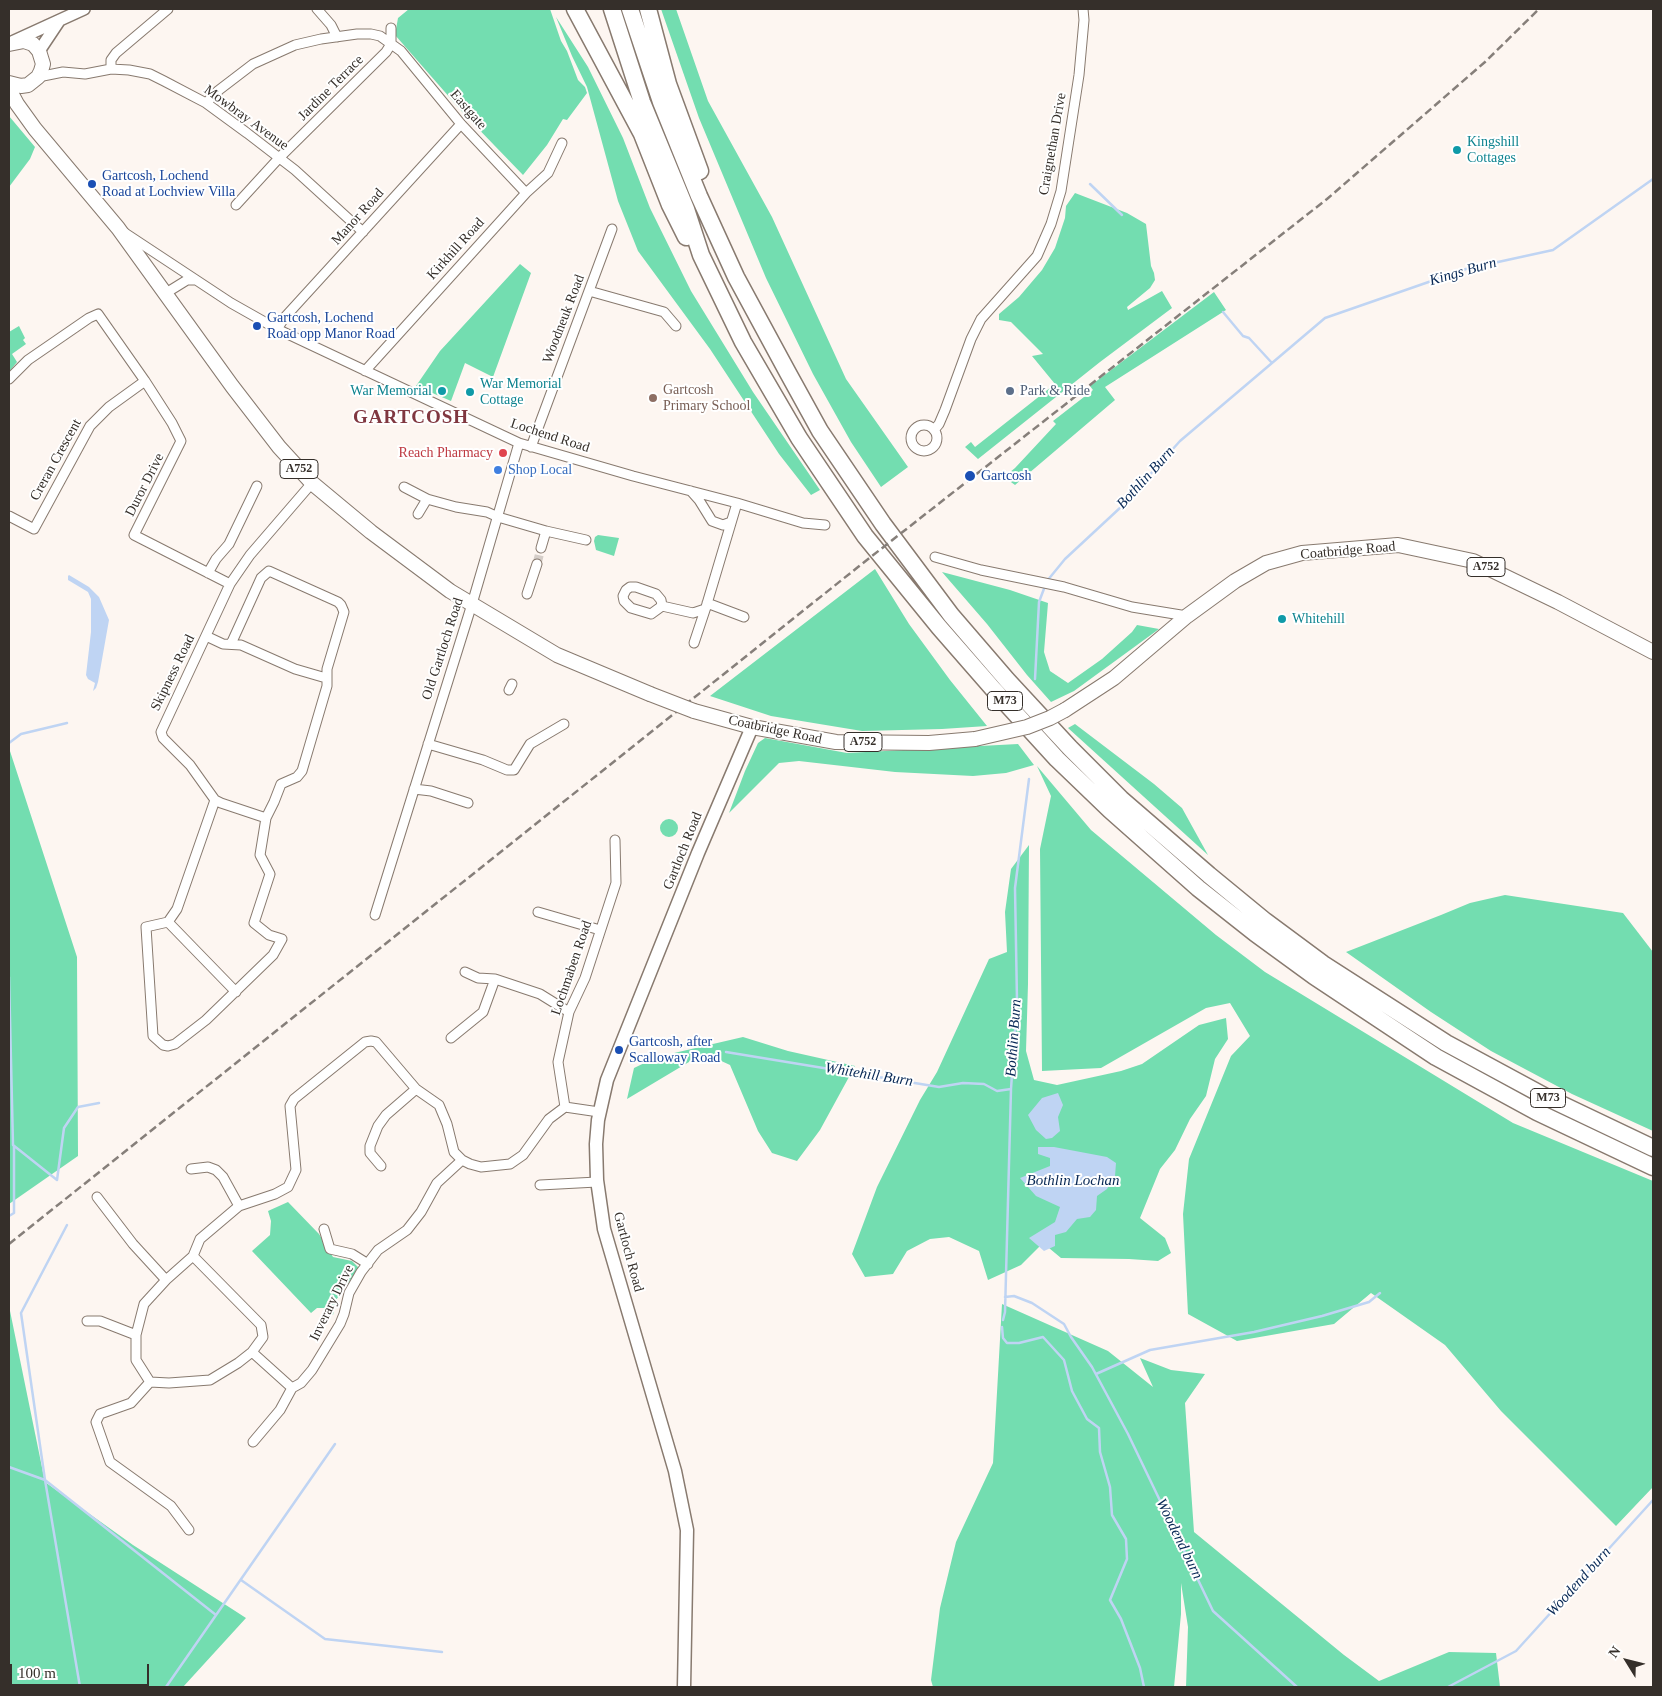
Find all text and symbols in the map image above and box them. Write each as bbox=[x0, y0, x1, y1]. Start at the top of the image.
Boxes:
street label: Jardine Terrace bbox=[295, 52, 367, 124]
street label: Mowbray Avenue bbox=[200, 82, 292, 154]
street label: Eastgate bbox=[446, 87, 490, 133]
street label: Craignethan Drive bbox=[1036, 91, 1070, 197]
place label: Kingshill Cottages bbox=[1467, 134, 1519, 166]
marker: Kingshill Cottages bbox=[1451, 144, 1463, 156]
place label: Gartcosh, Lochend Road at Lochview Villa bbox=[102, 168, 235, 200]
marker: Gartcosh, Lochend Road at Lochview Villa bbox=[86, 178, 98, 190]
street label: Manor Road bbox=[328, 185, 388, 249]
street label: Kirkhill Road bbox=[424, 215, 488, 283]
water label: Kings Burn bbox=[1427, 254, 1499, 290]
street label: Woodneuk Road bbox=[539, 272, 589, 366]
place label: Gartcosh, Lochend Road opp Manor Road bbox=[267, 310, 395, 342]
marker: Gartcosh, Lochend Road opp Manor Road bbox=[251, 320, 263, 332]
place label: War Memorial Cottage bbox=[480, 376, 562, 408]
place label: Gartcosh Primary School bbox=[663, 382, 750, 414]
place label: War Memorial bbox=[350, 383, 432, 399]
place label: Park & Ride bbox=[1020, 383, 1090, 399]
marker: War Memorial bbox=[436, 385, 448, 397]
marker: Park & Ride bbox=[1004, 385, 1016, 397]
marker: War Memorial Cottage bbox=[464, 386, 476, 398]
marker: Gartcosh Primary School bbox=[647, 392, 659, 404]
district label: GARTCOSH bbox=[352, 407, 470, 429]
street label: Lochend Road bbox=[508, 415, 592, 457]
street label: Creran Crescent bbox=[27, 416, 85, 504]
water label: Bothlin Burn bbox=[1113, 443, 1179, 513]
place label: Reach Pharmacy bbox=[399, 445, 493, 461]
marker: Reach Pharmacy bbox=[497, 447, 509, 459]
street label: Duror Drive bbox=[122, 451, 168, 519]
road number: A752 bbox=[280, 459, 318, 478]
place label: Shop Local bbox=[508, 462, 572, 478]
marker: Shop Local bbox=[492, 464, 504, 476]
place label: Gartcosh bbox=[981, 468, 1032, 484]
marker: Gartcosh bbox=[963, 469, 977, 483]
street label: Coatbridge Road bbox=[1300, 538, 1396, 564]
road number: A752 bbox=[1467, 558, 1505, 576]
street label: Old Gartloch Road bbox=[419, 596, 467, 702]
place label: Whitehill bbox=[1292, 611, 1345, 627]
marker: Whitehill bbox=[1276, 613, 1288, 625]
street label: Skipness Road bbox=[147, 632, 199, 714]
road number: M73 bbox=[988, 691, 1022, 710]
street label: Coatbridge Road bbox=[727, 712, 823, 748]
road number: A752 bbox=[844, 732, 882, 752]
street label: Gartloch Road bbox=[660, 810, 706, 892]
street label: Lochmaben Road bbox=[548, 918, 596, 1018]
water label: Bothlin Burn bbox=[1002, 999, 1026, 1077]
place label: Gartcosh, after Scalloway Road bbox=[629, 1034, 720, 1066]
marker: Gartcosh, after Scalloway Road bbox=[613, 1044, 625, 1056]
water label: Whitehill Burn bbox=[824, 1059, 914, 1091]
road number: M73 bbox=[1530, 1088, 1566, 1108]
water label: Bothlin Lochan bbox=[1027, 1172, 1119, 1190]
street label: Gartloch Road bbox=[609, 1210, 647, 1294]
street label: Inverary Drive bbox=[306, 1262, 358, 1344]
water label: Woodend burn bbox=[1152, 1496, 1206, 1582]
water label: Woodend burn bbox=[1543, 1544, 1615, 1620]
north arrow bbox=[1602, 1636, 1652, 1686]
text: N bbox=[1605, 1643, 1624, 1660]
scale bar bbox=[12, 1654, 151, 1686]
text: 100 m bbox=[18, 1665, 56, 1681]

